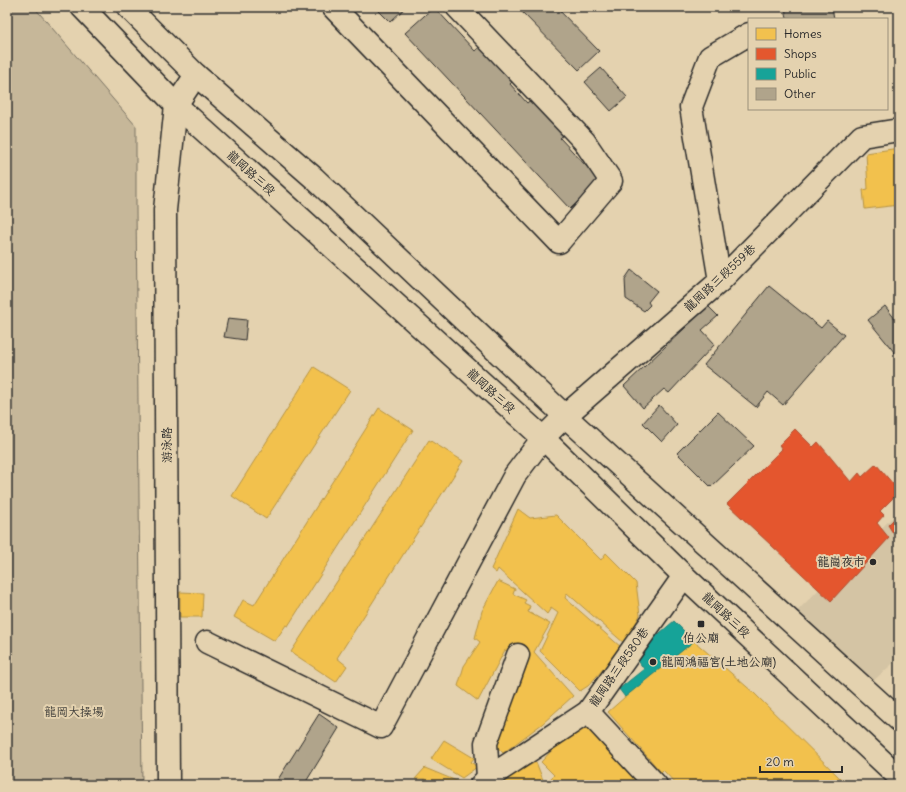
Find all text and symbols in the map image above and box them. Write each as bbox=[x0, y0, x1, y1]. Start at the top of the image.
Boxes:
legend bbox=[748, 18, 888, 110]
text: Homes bbox=[784, 26, 822, 41]
text: Shops bbox=[784, 46, 817, 61]
text: Public bbox=[784, 66, 816, 81]
text: Other bbox=[784, 86, 816, 101]
street label: 龍岡路三段 bbox=[224, 147, 279, 198]
street label: 龍岡路三段559巷 bbox=[681, 241, 759, 315]
street label: 龍岡路三段 bbox=[464, 365, 519, 416]
street label: 游泳路 bbox=[159, 427, 174, 463]
place label: 龍崗夜市 bbox=[817, 554, 865, 569]
marker: 龍崗夜市 bbox=[868, 557, 878, 567]
street label: 龍岡路三段 bbox=[699, 589, 753, 641]
marker: 伯公廟 bbox=[696, 619, 706, 629]
street label: 龍岡路三段580巷 bbox=[586, 624, 652, 709]
place label: 伯公廟 bbox=[683, 630, 719, 645]
place label: 龍岡鴻福宮(土地公廟) bbox=[661, 654, 777, 669]
marker: 龍岡鴻福宮(土地公廟) bbox=[648, 657, 658, 667]
park label: 龍岡大操場 bbox=[44, 704, 104, 719]
scale bar bbox=[760, 748, 842, 774]
text: 20 m bbox=[766, 754, 794, 769]

